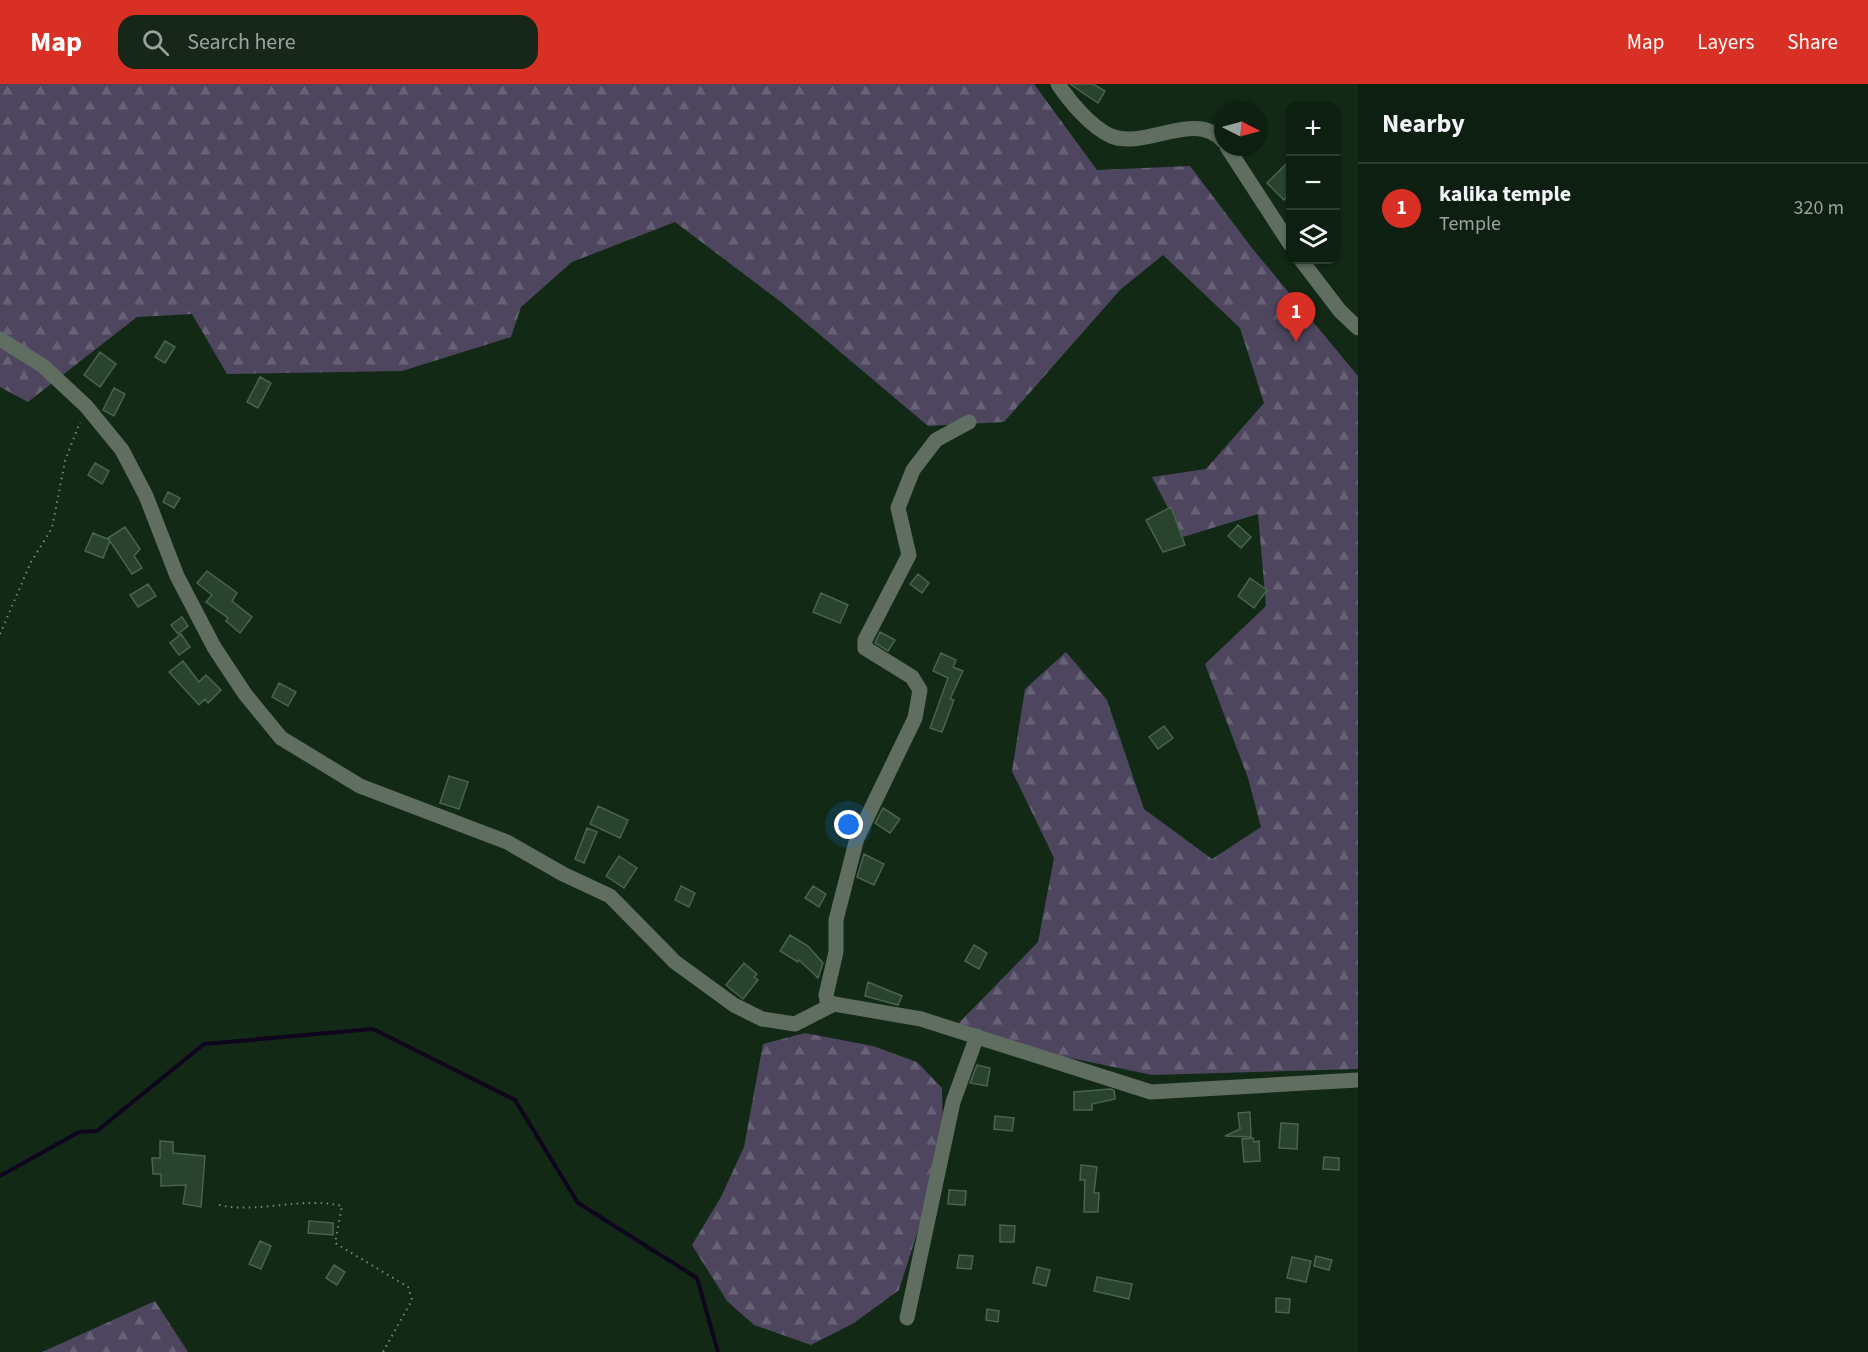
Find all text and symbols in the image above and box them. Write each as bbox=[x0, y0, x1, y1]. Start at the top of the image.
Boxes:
search box bbox=[118, 15, 538, 69]
text: Map bbox=[30, 22, 82, 62]
icon: search bbox=[139, 26, 172, 59]
text: Search here bbox=[187, 26, 296, 58]
text: Map bbox=[1627, 27, 1664, 57]
text: Layers bbox=[1697, 27, 1754, 57]
text: Share bbox=[1787, 27, 1838, 57]
north arrow bbox=[1214, 102, 1268, 156]
map controls bbox=[1286, 102, 1340, 264]
button: + bbox=[1286, 102, 1340, 156]
text: Nearby bbox=[1382, 105, 1465, 142]
button: − bbox=[1286, 156, 1340, 210]
text: kalika temple bbox=[1439, 178, 1571, 210]
text: 1 bbox=[1396, 194, 1407, 222]
text: 320 m bbox=[1794, 194, 1844, 222]
button: layers bbox=[1286, 210, 1340, 264]
text: Temple bbox=[1439, 210, 1501, 238]
pin: 1 bbox=[1276, 292, 1316, 342]
your location bbox=[834, 810, 863, 839]

